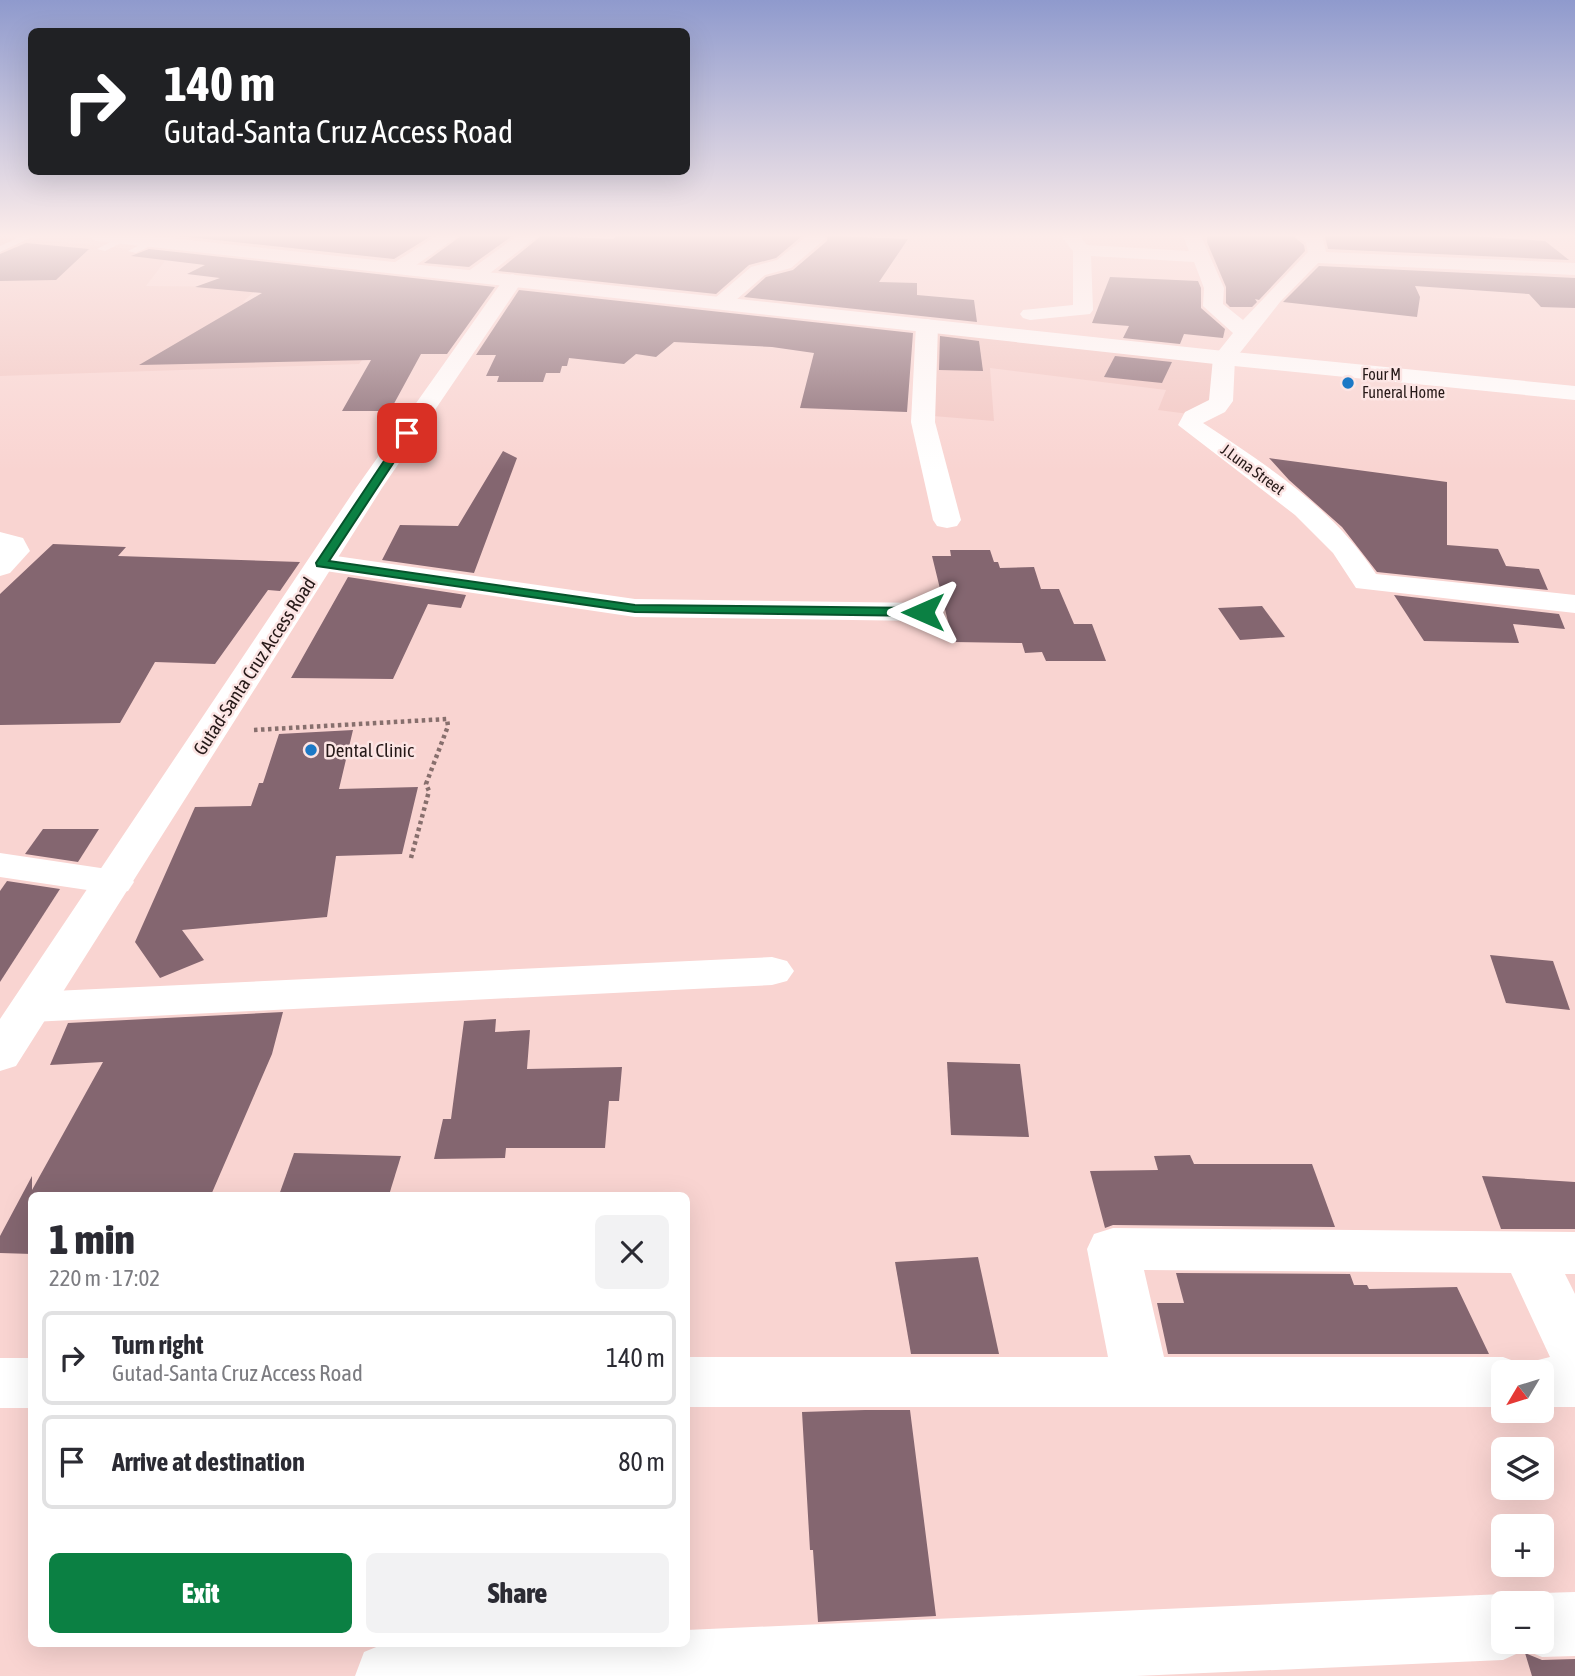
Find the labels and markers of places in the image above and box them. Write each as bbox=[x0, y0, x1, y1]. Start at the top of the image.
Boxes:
place label: Four M Funeral Home bbox=[1362, 365, 1445, 401]
marker: Four M Funeral Home bbox=[1340, 375, 1356, 391]
pin bbox=[377, 403, 437, 463]
place label: Dental Clinic bbox=[325, 739, 415, 761]
marker: Dental Clinic bbox=[303, 742, 319, 758]

